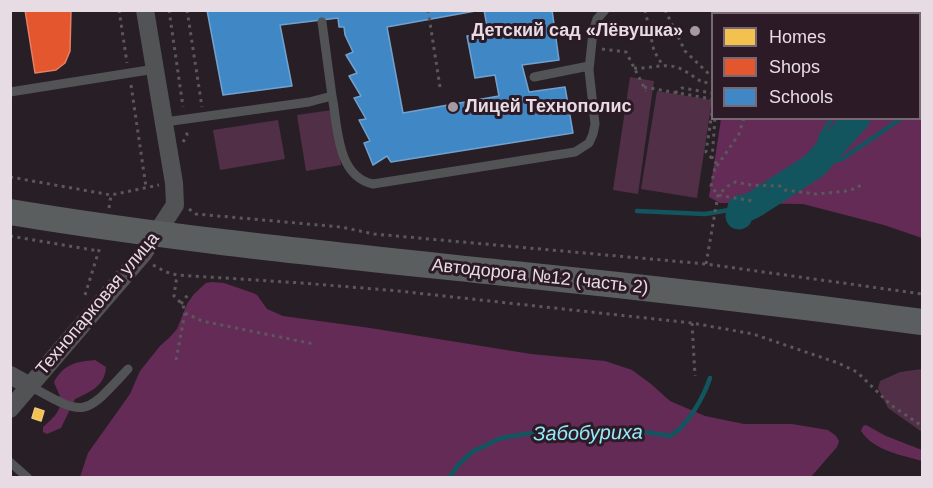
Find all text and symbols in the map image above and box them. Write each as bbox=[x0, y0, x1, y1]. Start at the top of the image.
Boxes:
legend bbox=[711, 12, 921, 120]
place label: Детский сад «Лёвушка» bbox=[471, 20, 683, 42]
marker: Детский сад «Лёвушка» bbox=[688, 24, 702, 38]
text: Homes bbox=[769, 27, 826, 47]
text: Shops bbox=[769, 57, 820, 77]
text: Schools bbox=[769, 87, 833, 107]
place label: Лицей Технополис bbox=[465, 96, 632, 118]
marker: Лицей Технополис bbox=[446, 100, 460, 114]
street label: Технопарковая улица bbox=[32, 228, 164, 380]
street label: Автодорога №12 (часть 2) bbox=[431, 255, 649, 299]
water label: Забобуриха bbox=[533, 421, 643, 447]

